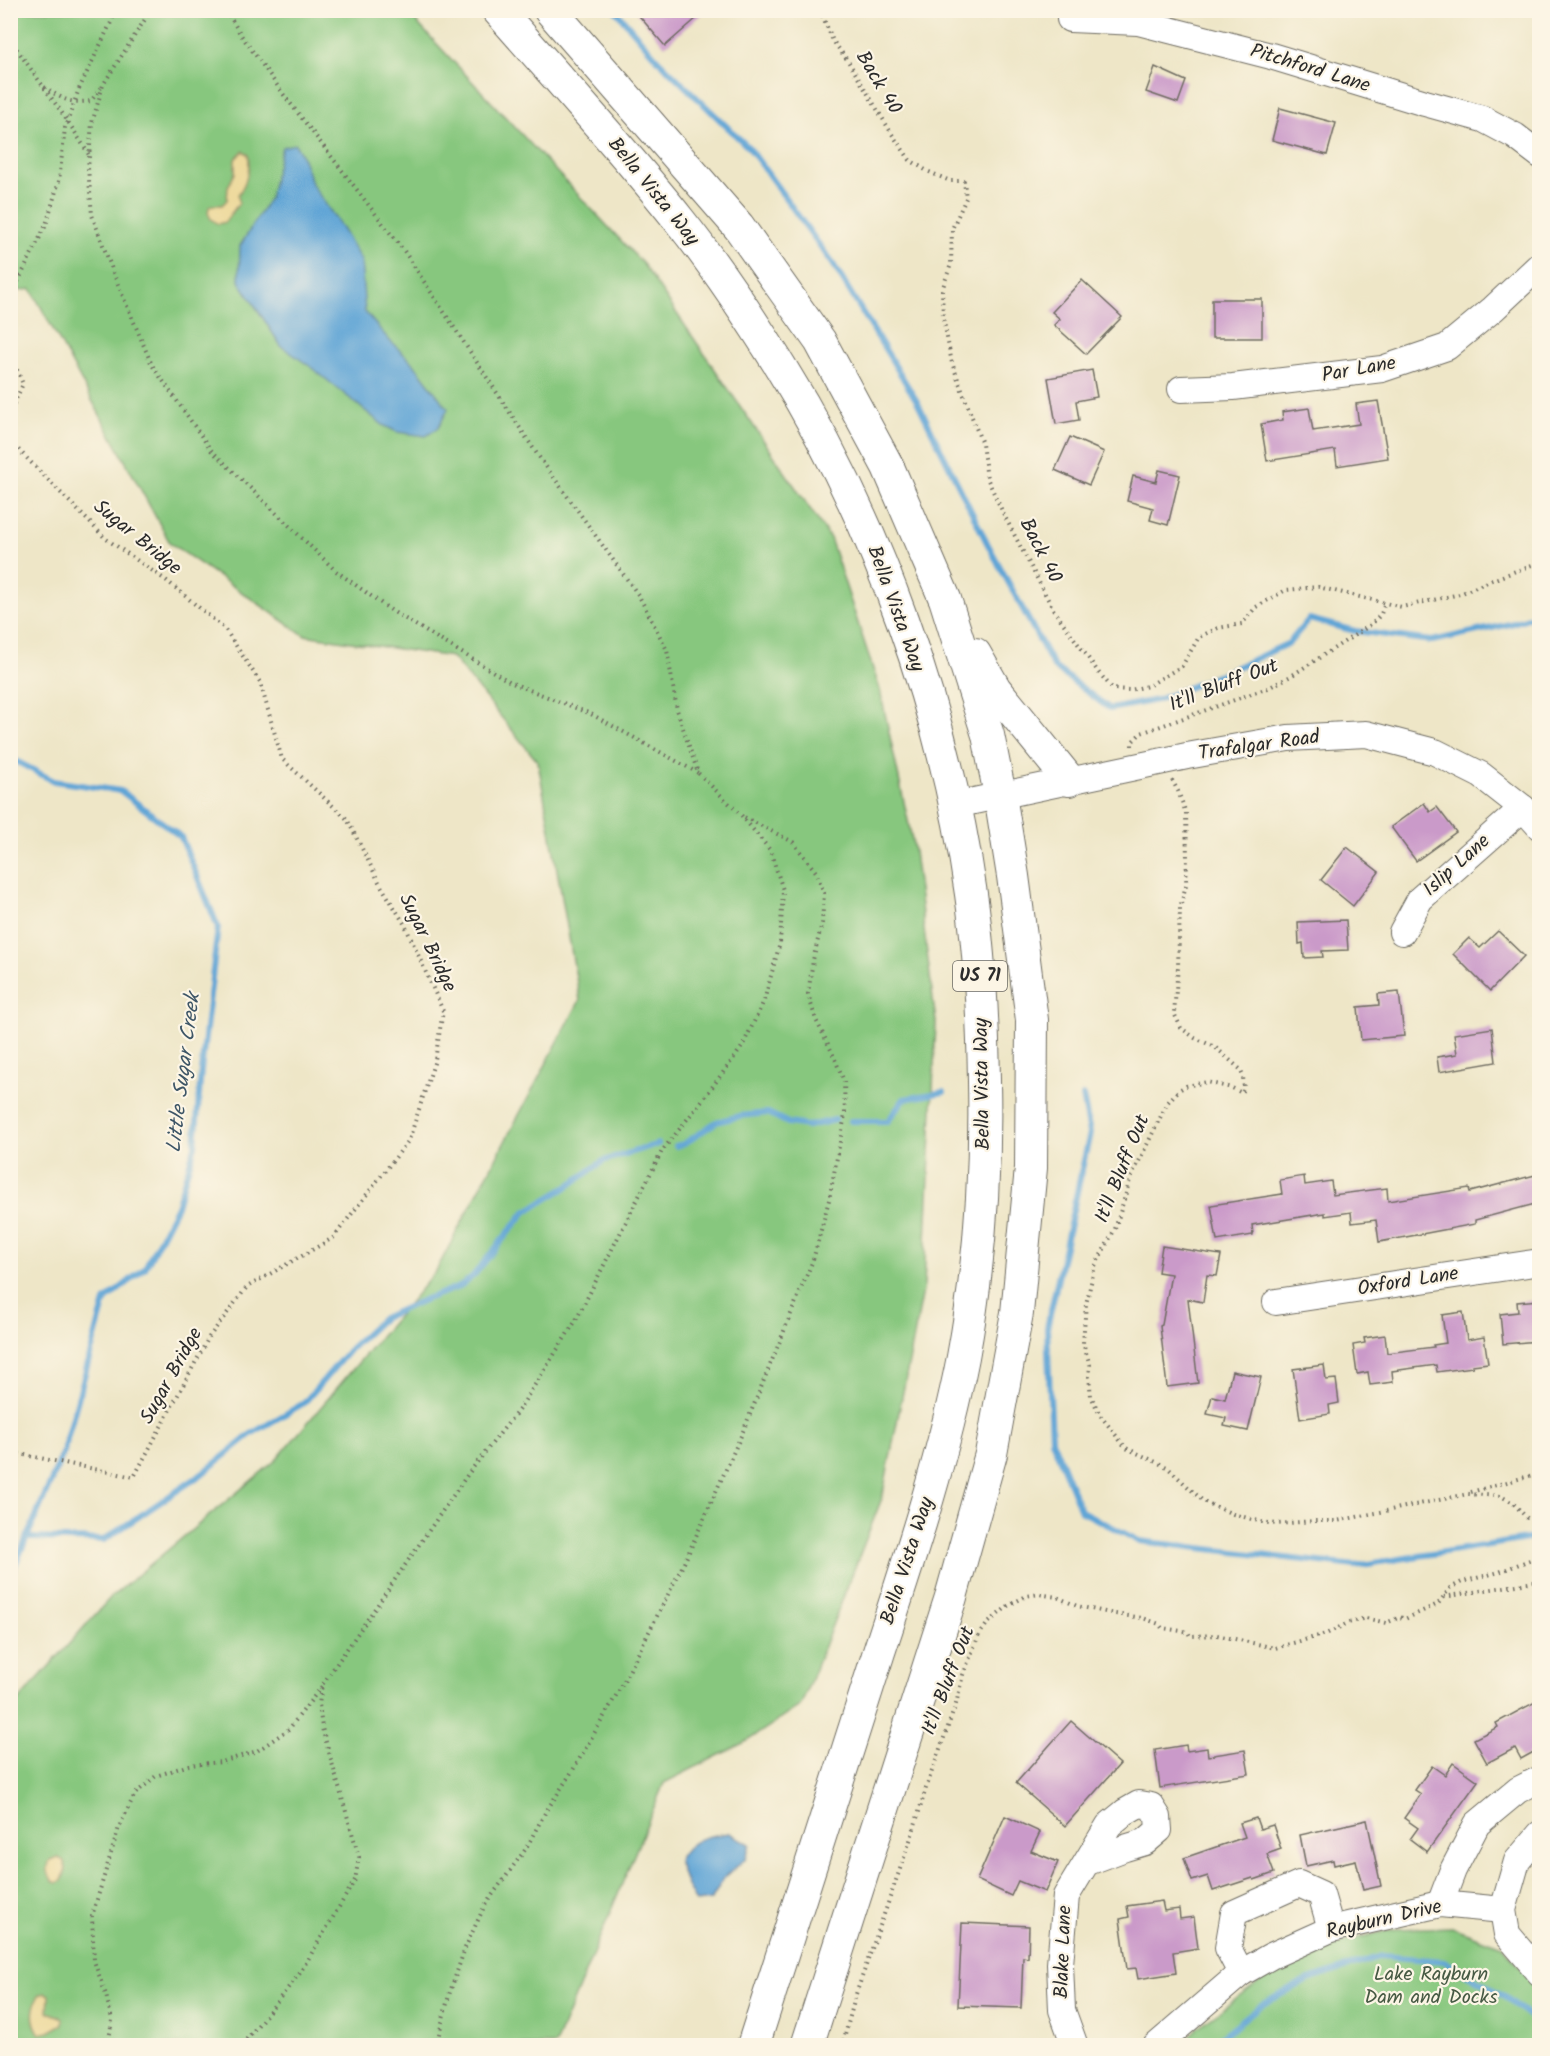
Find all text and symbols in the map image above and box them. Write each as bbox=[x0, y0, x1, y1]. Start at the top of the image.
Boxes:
street label: Pitchford Lane bbox=[1246, 36, 1374, 102]
street label: Back 40 bbox=[846, 45, 910, 121]
street label: Bella Vista Way bbox=[599, 130, 707, 254]
street label: Par Lane bbox=[1319, 348, 1399, 392]
street label: Sugar Bridge bbox=[86, 492, 188, 584]
street label: Back 40 bbox=[1010, 513, 1070, 589]
street label: Bella Vista Way bbox=[857, 541, 933, 677]
street label: It'll Bluff Out bbox=[1165, 650, 1283, 721]
street label: Trafalgar Road bbox=[1196, 722, 1323, 770]
street label: Islip Lane bbox=[1416, 827, 1498, 905]
street label: Sugar Bridge bbox=[389, 888, 465, 998]
road number: US 71 bbox=[953, 961, 1007, 991]
water label: Little Sugar Creek bbox=[158, 988, 211, 1155]
street label: Bella Vista Way bbox=[966, 1017, 1000, 1150]
street label: It'll Bluff Out bbox=[1087, 1110, 1159, 1228]
street label: Oxford Lane bbox=[1355, 1258, 1461, 1306]
street label: Sugar Bridge bbox=[132, 1322, 212, 1430]
street label: Bella Vista Way bbox=[872, 1493, 944, 1629]
street label: It'll Bluff Out bbox=[914, 1622, 985, 1740]
street label: Rayburn Drive bbox=[1323, 1891, 1445, 1949]
street label: Blake Lane bbox=[1046, 1905, 1082, 1999]
park label: Lake Rayburn Dam and Docks bbox=[1364, 1959, 1498, 2014]

